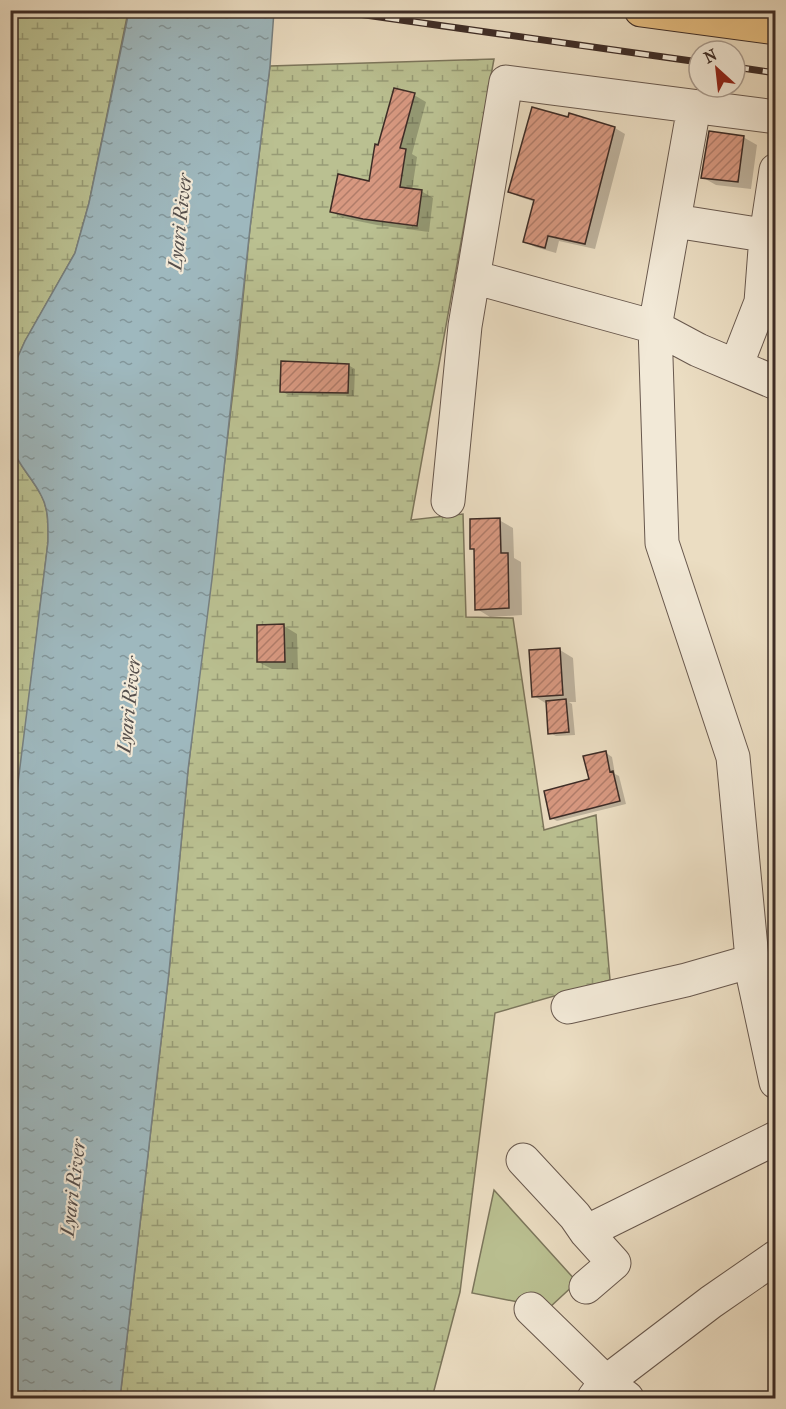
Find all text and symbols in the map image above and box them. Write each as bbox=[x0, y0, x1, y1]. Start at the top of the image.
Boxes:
north arrow bbox=[687, 39, 747, 99]
text: N bbox=[701, 44, 721, 67]
water label: Lyari River bbox=[163, 170, 197, 274]
water label: Lyari River bbox=[112, 653, 146, 757]
water label: Lyari River bbox=[55, 1136, 91, 1240]

